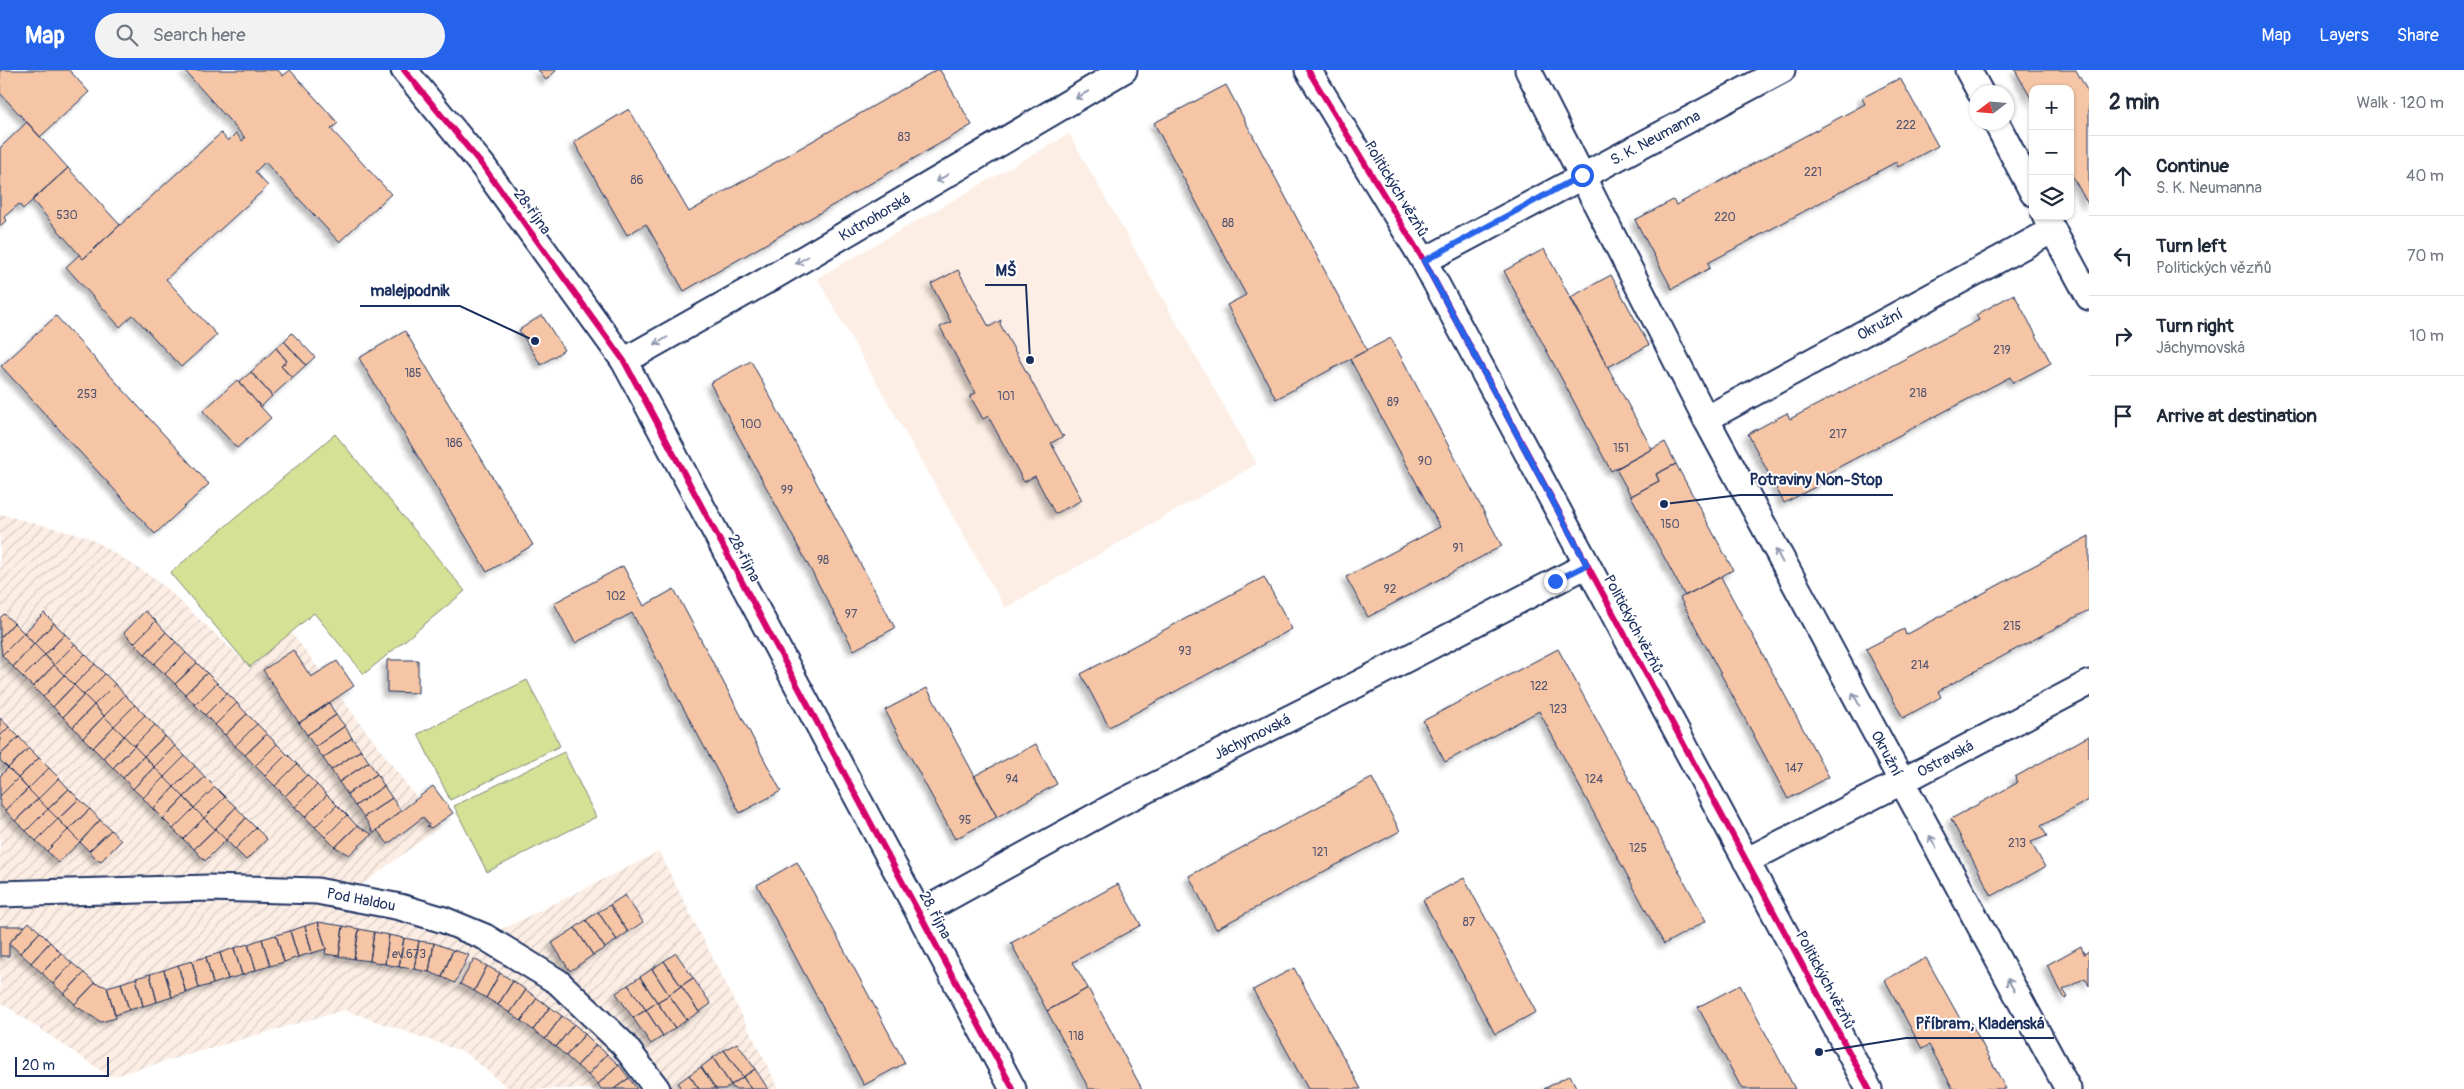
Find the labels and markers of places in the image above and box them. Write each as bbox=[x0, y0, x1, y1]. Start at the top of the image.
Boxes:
callout: MŠ bbox=[985, 254, 1026, 285]
callout: malejpodnik bbox=[360, 275, 460, 306]
callout: Potraviny Non-Stop bbox=[1740, 464, 1893, 495]
callout: Příbram, Kladenská bbox=[1906, 1007, 2054, 1038]

